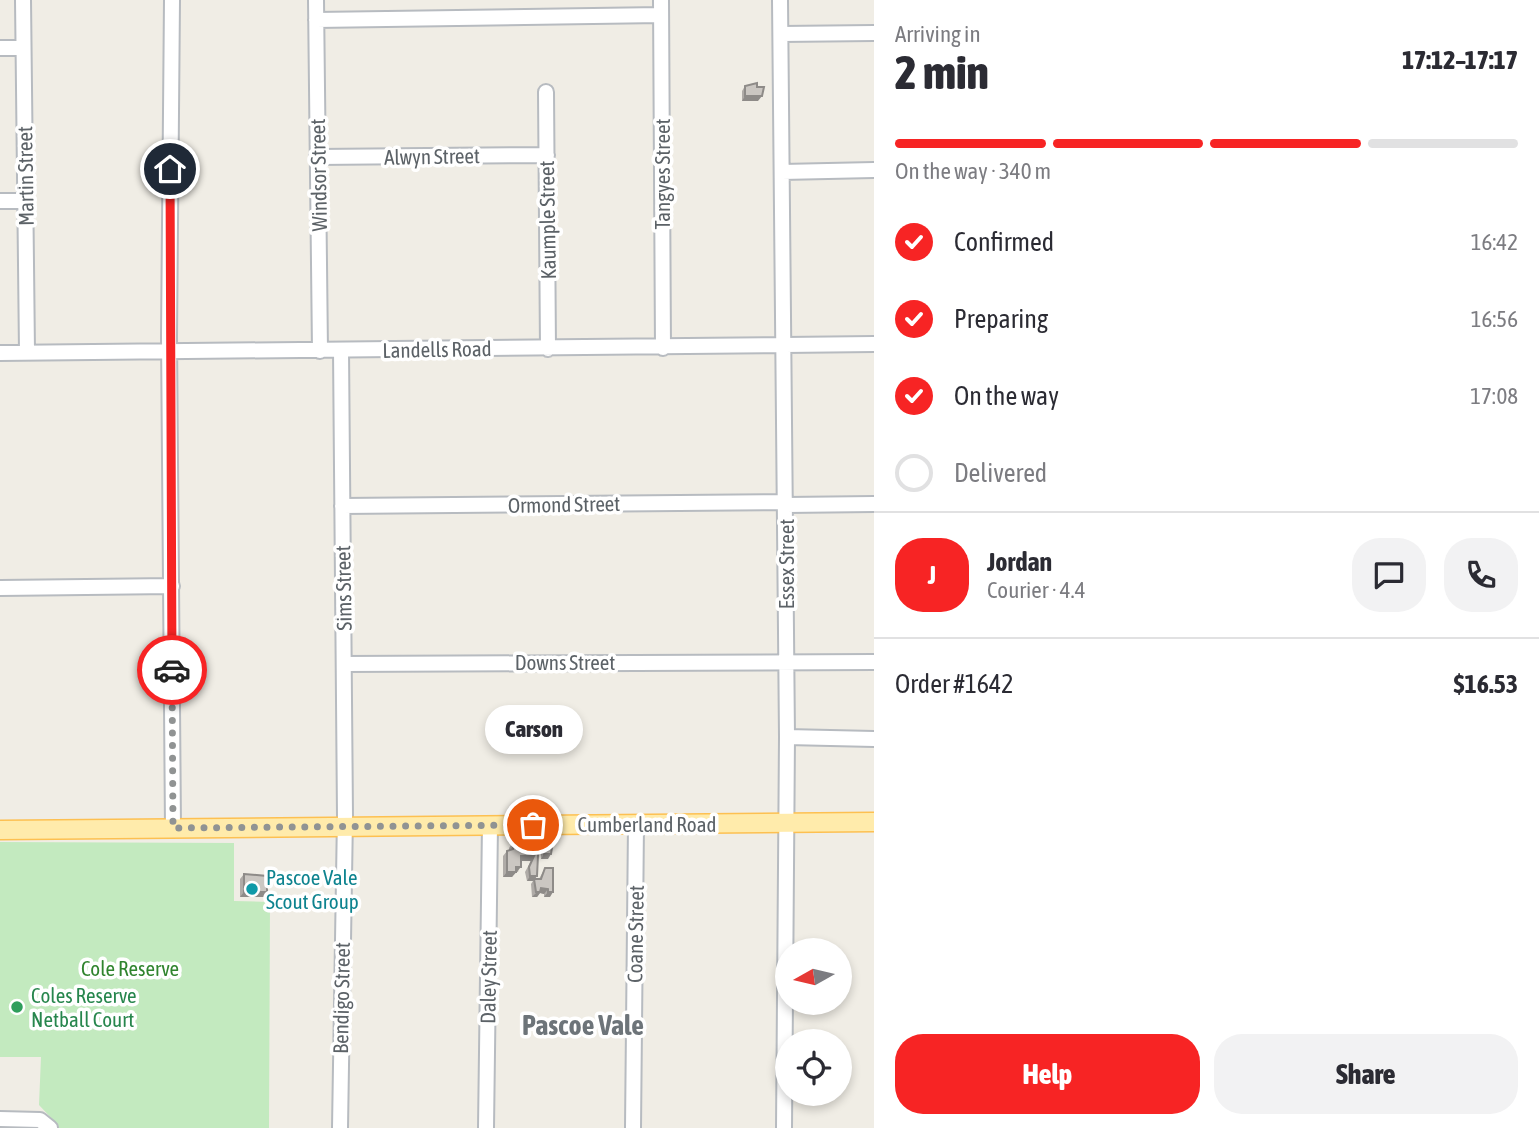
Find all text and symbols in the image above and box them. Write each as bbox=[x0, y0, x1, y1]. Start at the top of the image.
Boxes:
text: Arriving in bbox=[895, 21, 981, 47]
text: 17:12–17:17 bbox=[1402, 45, 1518, 75]
text: 2 min bbox=[895, 46, 989, 99]
street label: Windsor Street bbox=[305, 118, 331, 232]
street label: Tangyes Street bbox=[650, 118, 674, 230]
street label: Martin Street bbox=[12, 126, 38, 226]
pin bbox=[140, 139, 200, 199]
street label: Alwyn Street bbox=[384, 143, 480, 169]
icon: home bbox=[151, 150, 189, 188]
text: On the way · 340 m bbox=[895, 158, 1051, 184]
street label: Kaumple Street bbox=[534, 160, 560, 280]
icon: check bbox=[895, 223, 933, 261]
text: Confirmed bbox=[954, 227, 1054, 257]
text: 16:42 bbox=[1471, 229, 1518, 255]
icon: check bbox=[895, 300, 933, 338]
text: Preparing bbox=[954, 304, 1048, 334]
text: 16:56 bbox=[1471, 306, 1518, 332]
street label: Landells Road bbox=[382, 336, 492, 362]
icon: check bbox=[895, 377, 933, 415]
text: On the way bbox=[954, 381, 1059, 411]
text: 17:08 bbox=[1470, 383, 1518, 409]
text: Delivered bbox=[954, 458, 1047, 488]
street label: Ormond Street bbox=[508, 491, 620, 517]
street label: Essex Street bbox=[774, 519, 798, 609]
button: chat bbox=[1352, 538, 1426, 612]
button: phone bbox=[1444, 538, 1518, 612]
street label: Sims Street bbox=[330, 545, 356, 631]
text: Jordan bbox=[987, 547, 1052, 577]
text: J bbox=[928, 560, 936, 590]
text: Courier · 4.4 bbox=[987, 577, 1086, 603]
courier bbox=[137, 635, 207, 705]
street label: Downs Street bbox=[515, 650, 615, 674]
icon: car bbox=[153, 651, 191, 689]
text: Order #1642 bbox=[895, 669, 1014, 699]
text: $16.53 bbox=[1454, 669, 1518, 699]
callout: Carson bbox=[484, 706, 582, 755]
text: Carson bbox=[505, 716, 563, 742]
pin bbox=[503, 795, 563, 855]
icon: bag bbox=[514, 806, 552, 844]
street label: Cumberland Road bbox=[578, 812, 716, 836]
place label: Pascoe Vale Scout Group bbox=[266, 865, 359, 913]
marker: Pascoe Vale Scout Group bbox=[244, 881, 260, 897]
street label: Coane Street bbox=[622, 885, 648, 983]
street label: Daley Street bbox=[475, 930, 501, 1024]
north arrow bbox=[775, 938, 852, 1015]
map controls bbox=[775, 938, 852, 1106]
street label: Bendigo Street bbox=[328, 942, 354, 1054]
park label: Cole Reserve bbox=[81, 956, 179, 980]
place label: Coles Reserve Netball Court bbox=[31, 983, 137, 1031]
marker: Coles Reserve Netball Court bbox=[9, 999, 25, 1015]
district label: Pascoe Vale bbox=[522, 1009, 644, 1041]
button: locate bbox=[775, 1029, 852, 1106]
button: Help bbox=[895, 1034, 1200, 1114]
button: Share bbox=[1214, 1034, 1518, 1114]

